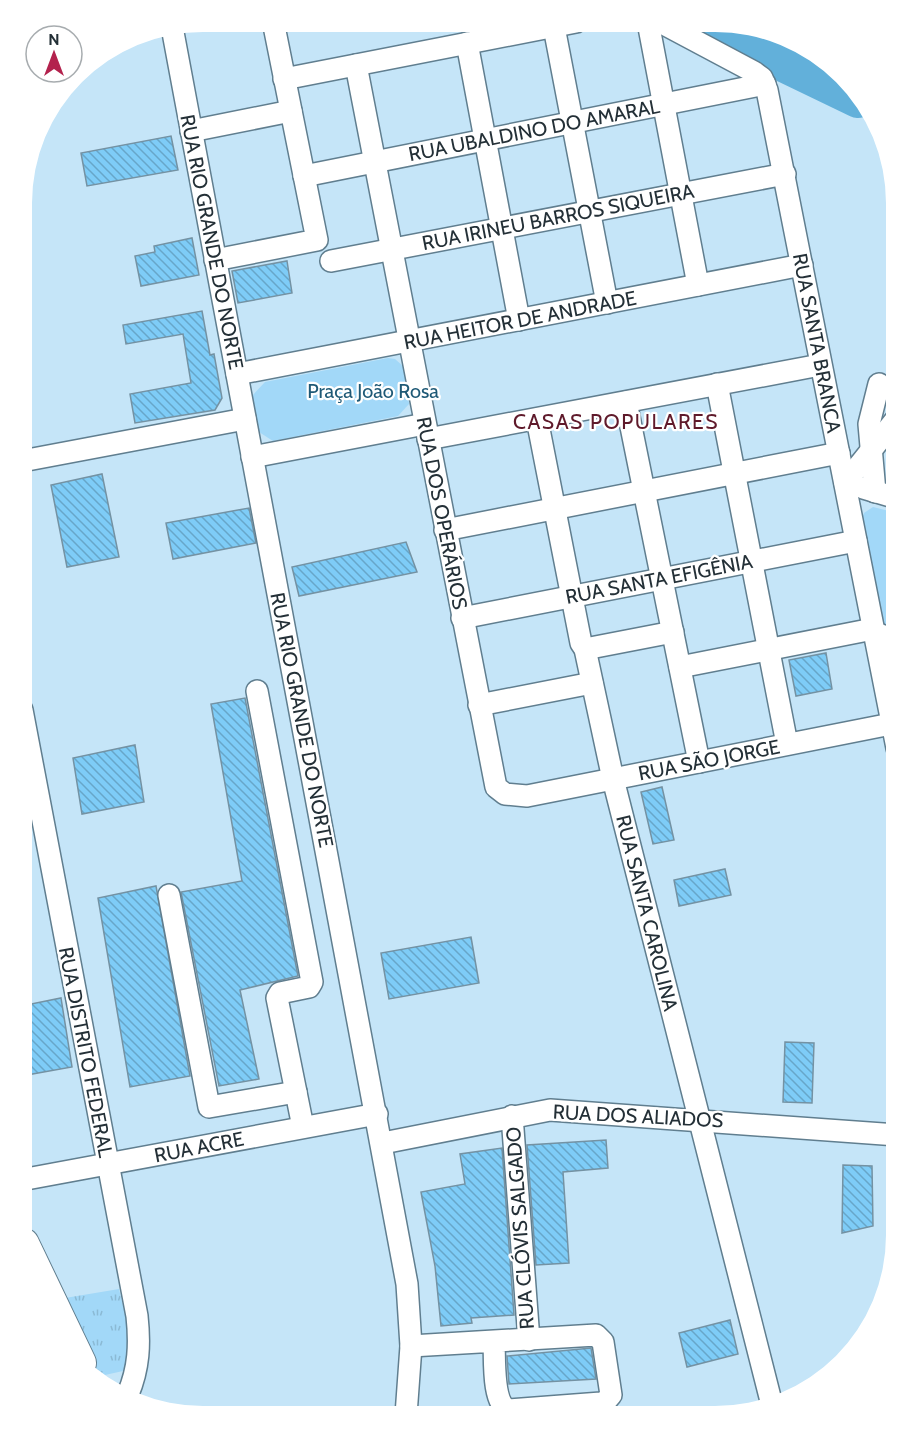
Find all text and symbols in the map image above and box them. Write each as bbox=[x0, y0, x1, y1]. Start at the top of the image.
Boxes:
north arrow bbox=[24, 24, 84, 84]
text: N bbox=[48, 30, 60, 49]
street label: RUA UBALDINO DO AMARAL bbox=[406, 94, 662, 166]
street label: RUA RIO GRANDE DO NORTE bbox=[175, 112, 249, 372]
street label: RUA IRINEU BARROS SIQUEIRA bbox=[420, 179, 697, 255]
street label: RUA SANTA BRANCA bbox=[788, 251, 846, 436]
street label: RUA HEITOR DE ANDRADE bbox=[402, 286, 638, 354]
park label: Praça João Rosa bbox=[307, 379, 439, 403]
district label: CASAS POPULARES bbox=[513, 409, 719, 434]
street label: RUA DOS OPERÁRIOS bbox=[412, 415, 473, 612]
street label: RUA SANTA EFIGÊNIA bbox=[563, 549, 755, 609]
street label: RUA RIO GRANDE DO NORTE bbox=[265, 590, 339, 850]
street label: RUA SÃO JORGE bbox=[636, 735, 782, 785]
street label: RUA SANTA CAROLINA bbox=[611, 813, 683, 1014]
street label: RUA DISTRITO FEDERAL bbox=[54, 945, 118, 1159]
street label: RUA DOS ALIADOS bbox=[552, 1100, 724, 1132]
street label: RUA CLÓVIS SALGADO bbox=[501, 1126, 539, 1330]
street label: RUA ACRE bbox=[152, 1127, 246, 1167]

